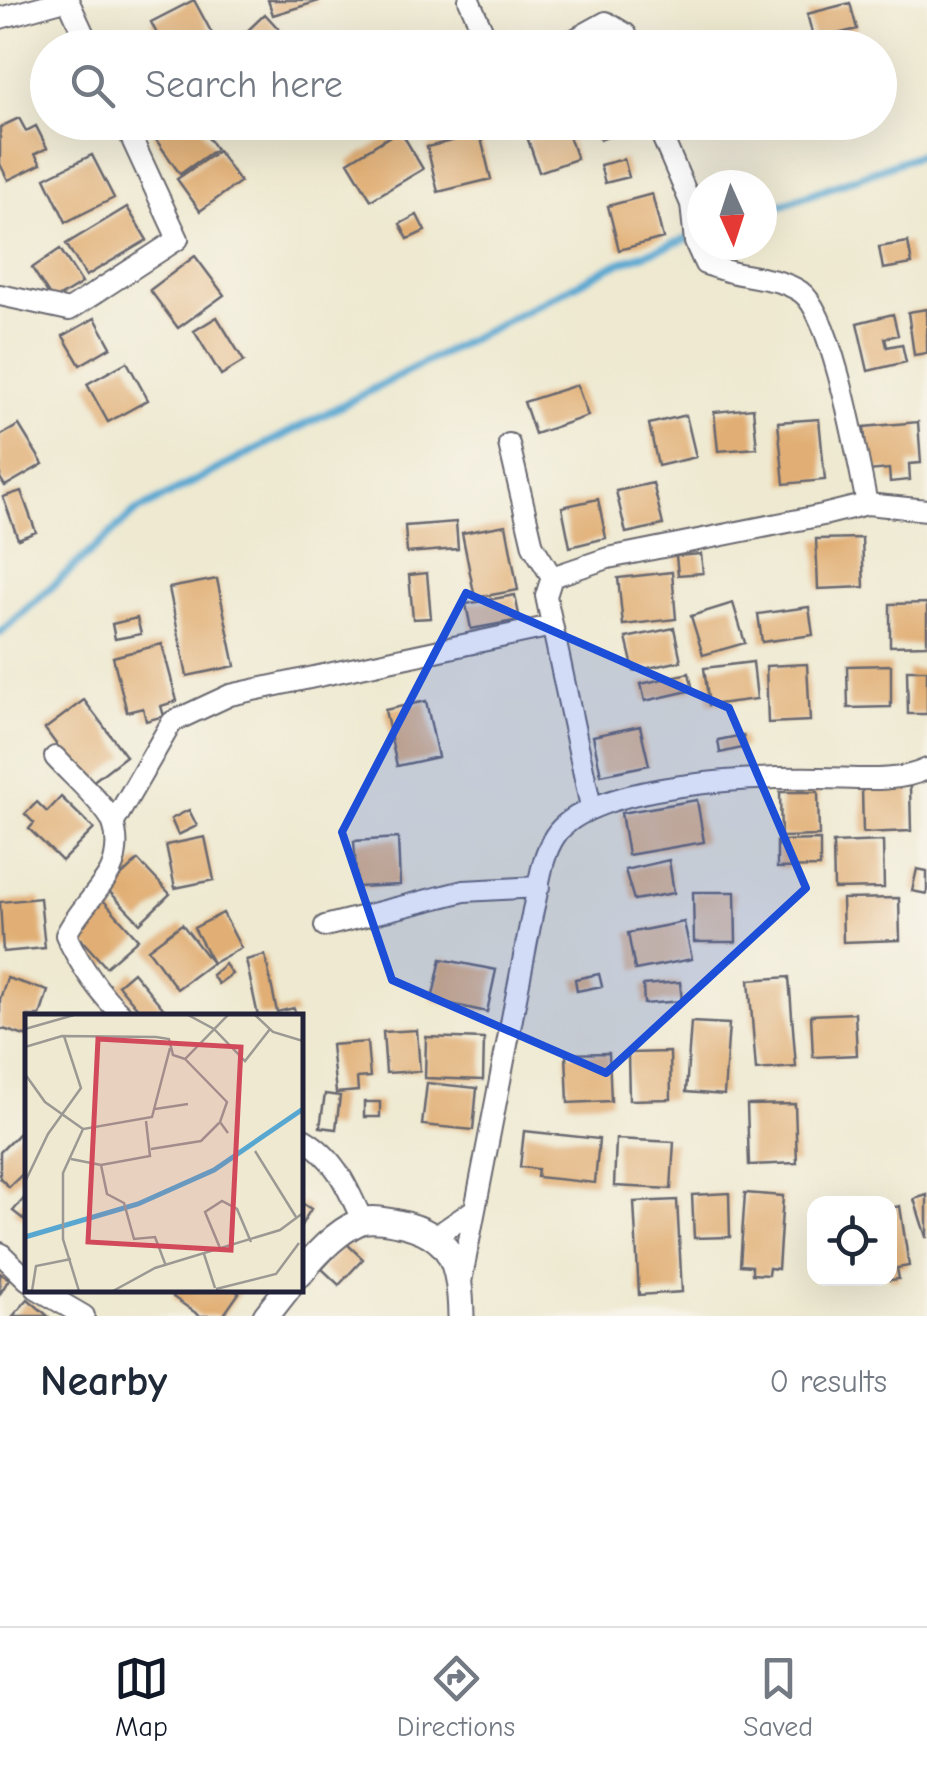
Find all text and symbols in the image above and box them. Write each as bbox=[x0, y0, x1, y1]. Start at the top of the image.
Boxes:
search box bbox=[30, 30, 897, 140]
icon: search bbox=[65, 58, 120, 113]
text: Search here bbox=[145, 63, 343, 107]
north arrow bbox=[687, 170, 777, 260]
inset map bbox=[25, 1014, 302, 1291]
map controls bbox=[807, 1196, 897, 1286]
button: locate bbox=[807, 1196, 897, 1286]
text: Nearby bbox=[40, 1357, 167, 1406]
text: 0 results bbox=[770, 1363, 887, 1400]
tab: Map bbox=[114, 1651, 169, 1743]
tab: Directions bbox=[397, 1651, 515, 1743]
tab: Saved bbox=[743, 1651, 813, 1743]

